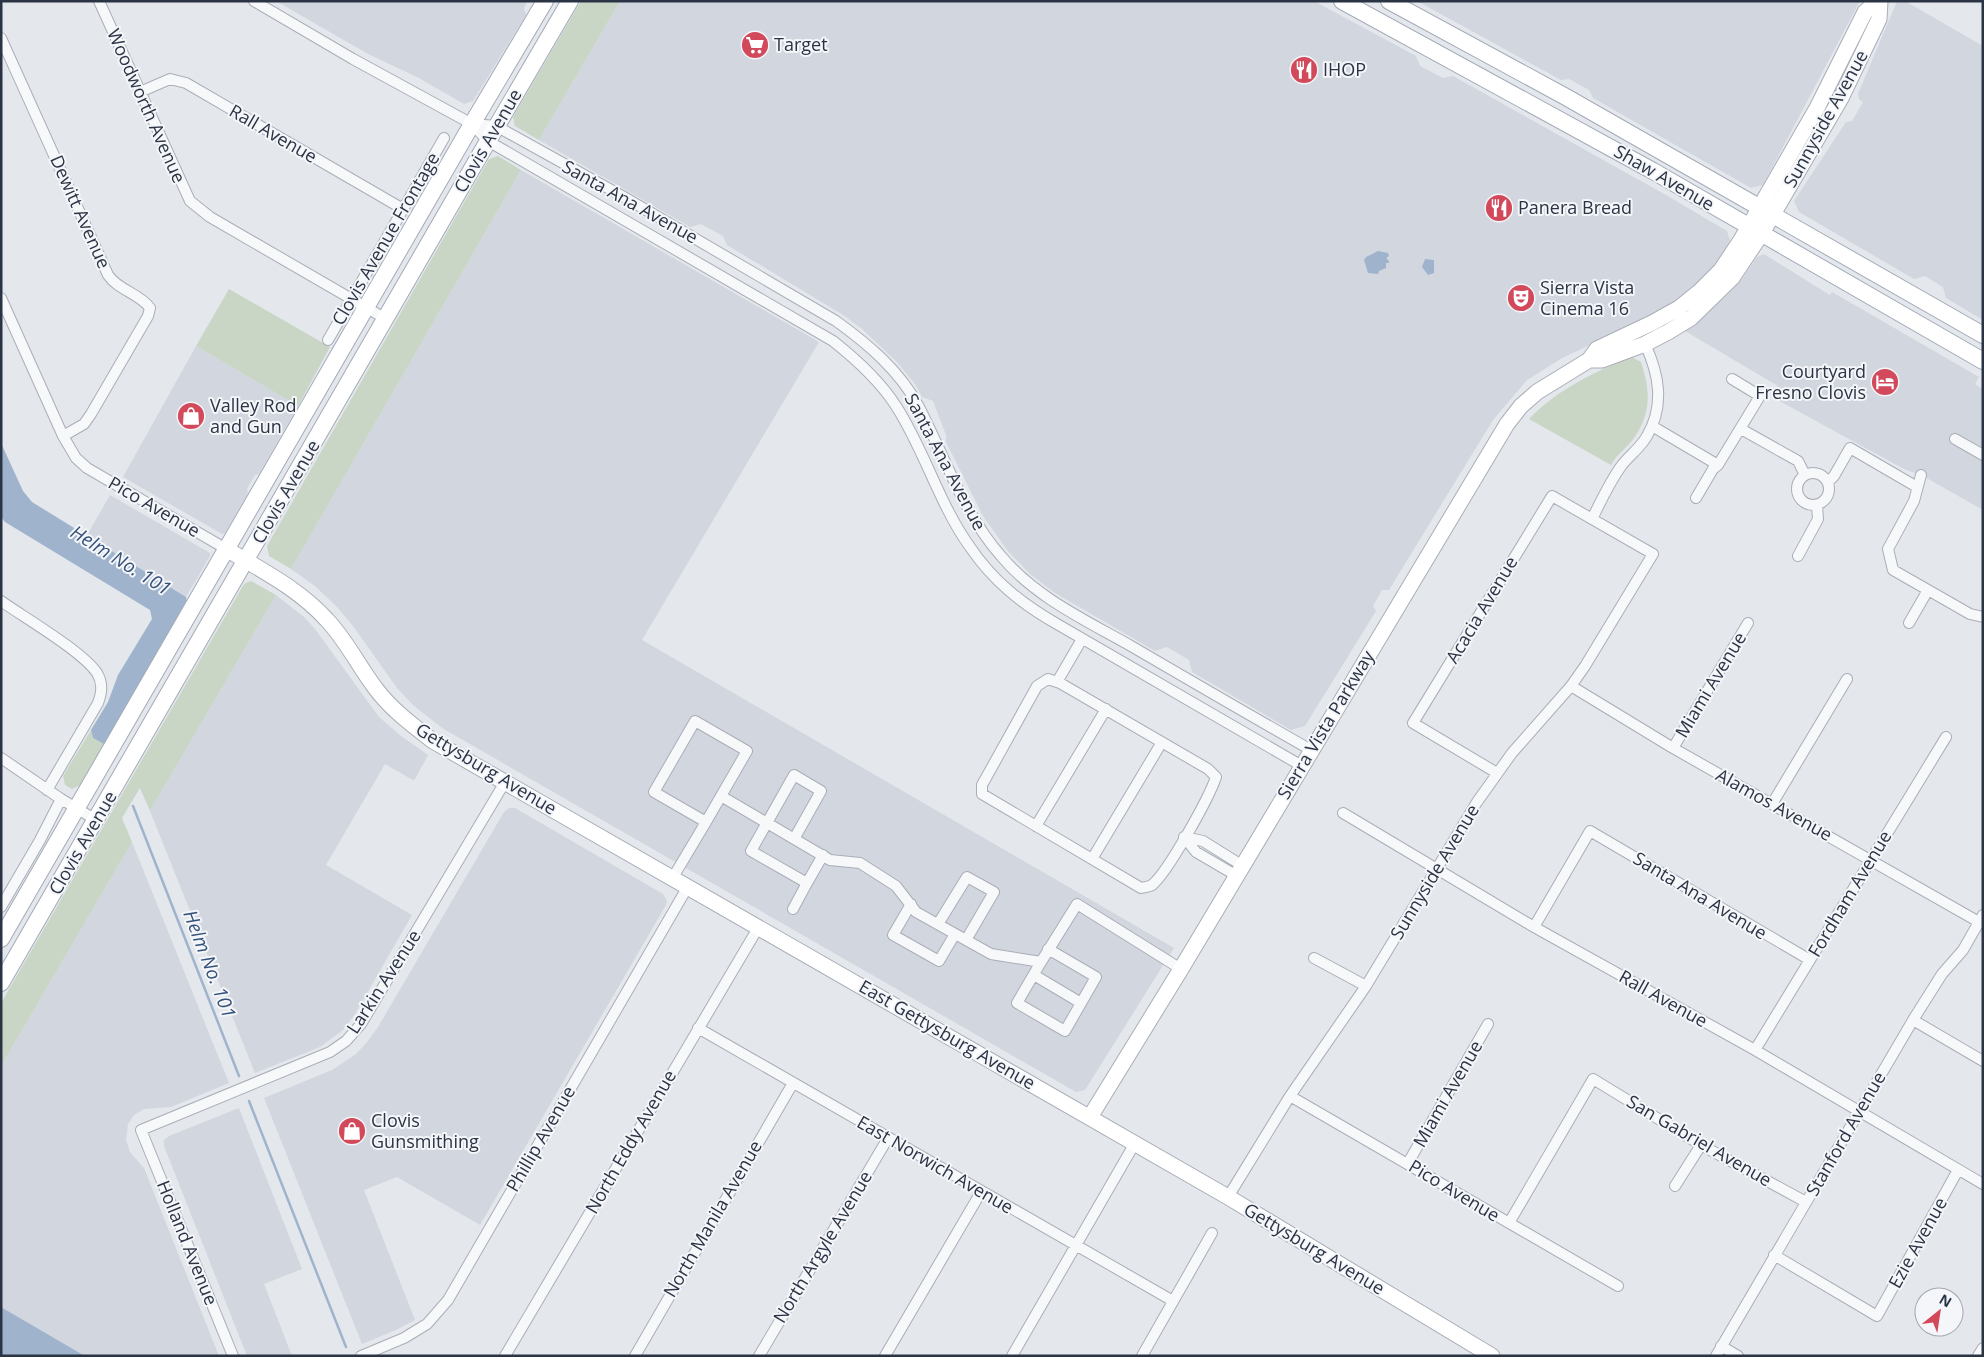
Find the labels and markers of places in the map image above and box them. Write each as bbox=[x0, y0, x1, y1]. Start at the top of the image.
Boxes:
supermarket icon: Target bbox=[740, 30, 770, 60]
place label: Target bbox=[774, 32, 828, 56]
restaurant icon: IHOP bbox=[1289, 55, 1319, 85]
place label: IHOP bbox=[1323, 57, 1366, 81]
restaurant icon: Panera Bread bbox=[1484, 193, 1514, 223]
place label: Panera Bread bbox=[1518, 195, 1632, 219]
place label: Sierra Vista Cinema 16 bbox=[1540, 275, 1634, 320]
theatre icon: Sierra Vista Cinema 16 bbox=[1506, 283, 1536, 313]
place label: Courtyard Fresno Clovis bbox=[1755, 359, 1866, 404]
hotel icon: Courtyard Fresno Clovis bbox=[1870, 367, 1900, 397]
place label: Valley Rod and Gun bbox=[210, 393, 297, 438]
shop icon: Valley Rod and Gun bbox=[176, 401, 206, 431]
place label: Clovis Gunsmithing bbox=[371, 1108, 479, 1153]
shop icon: Clovis Gunsmithing bbox=[337, 1116, 367, 1146]

